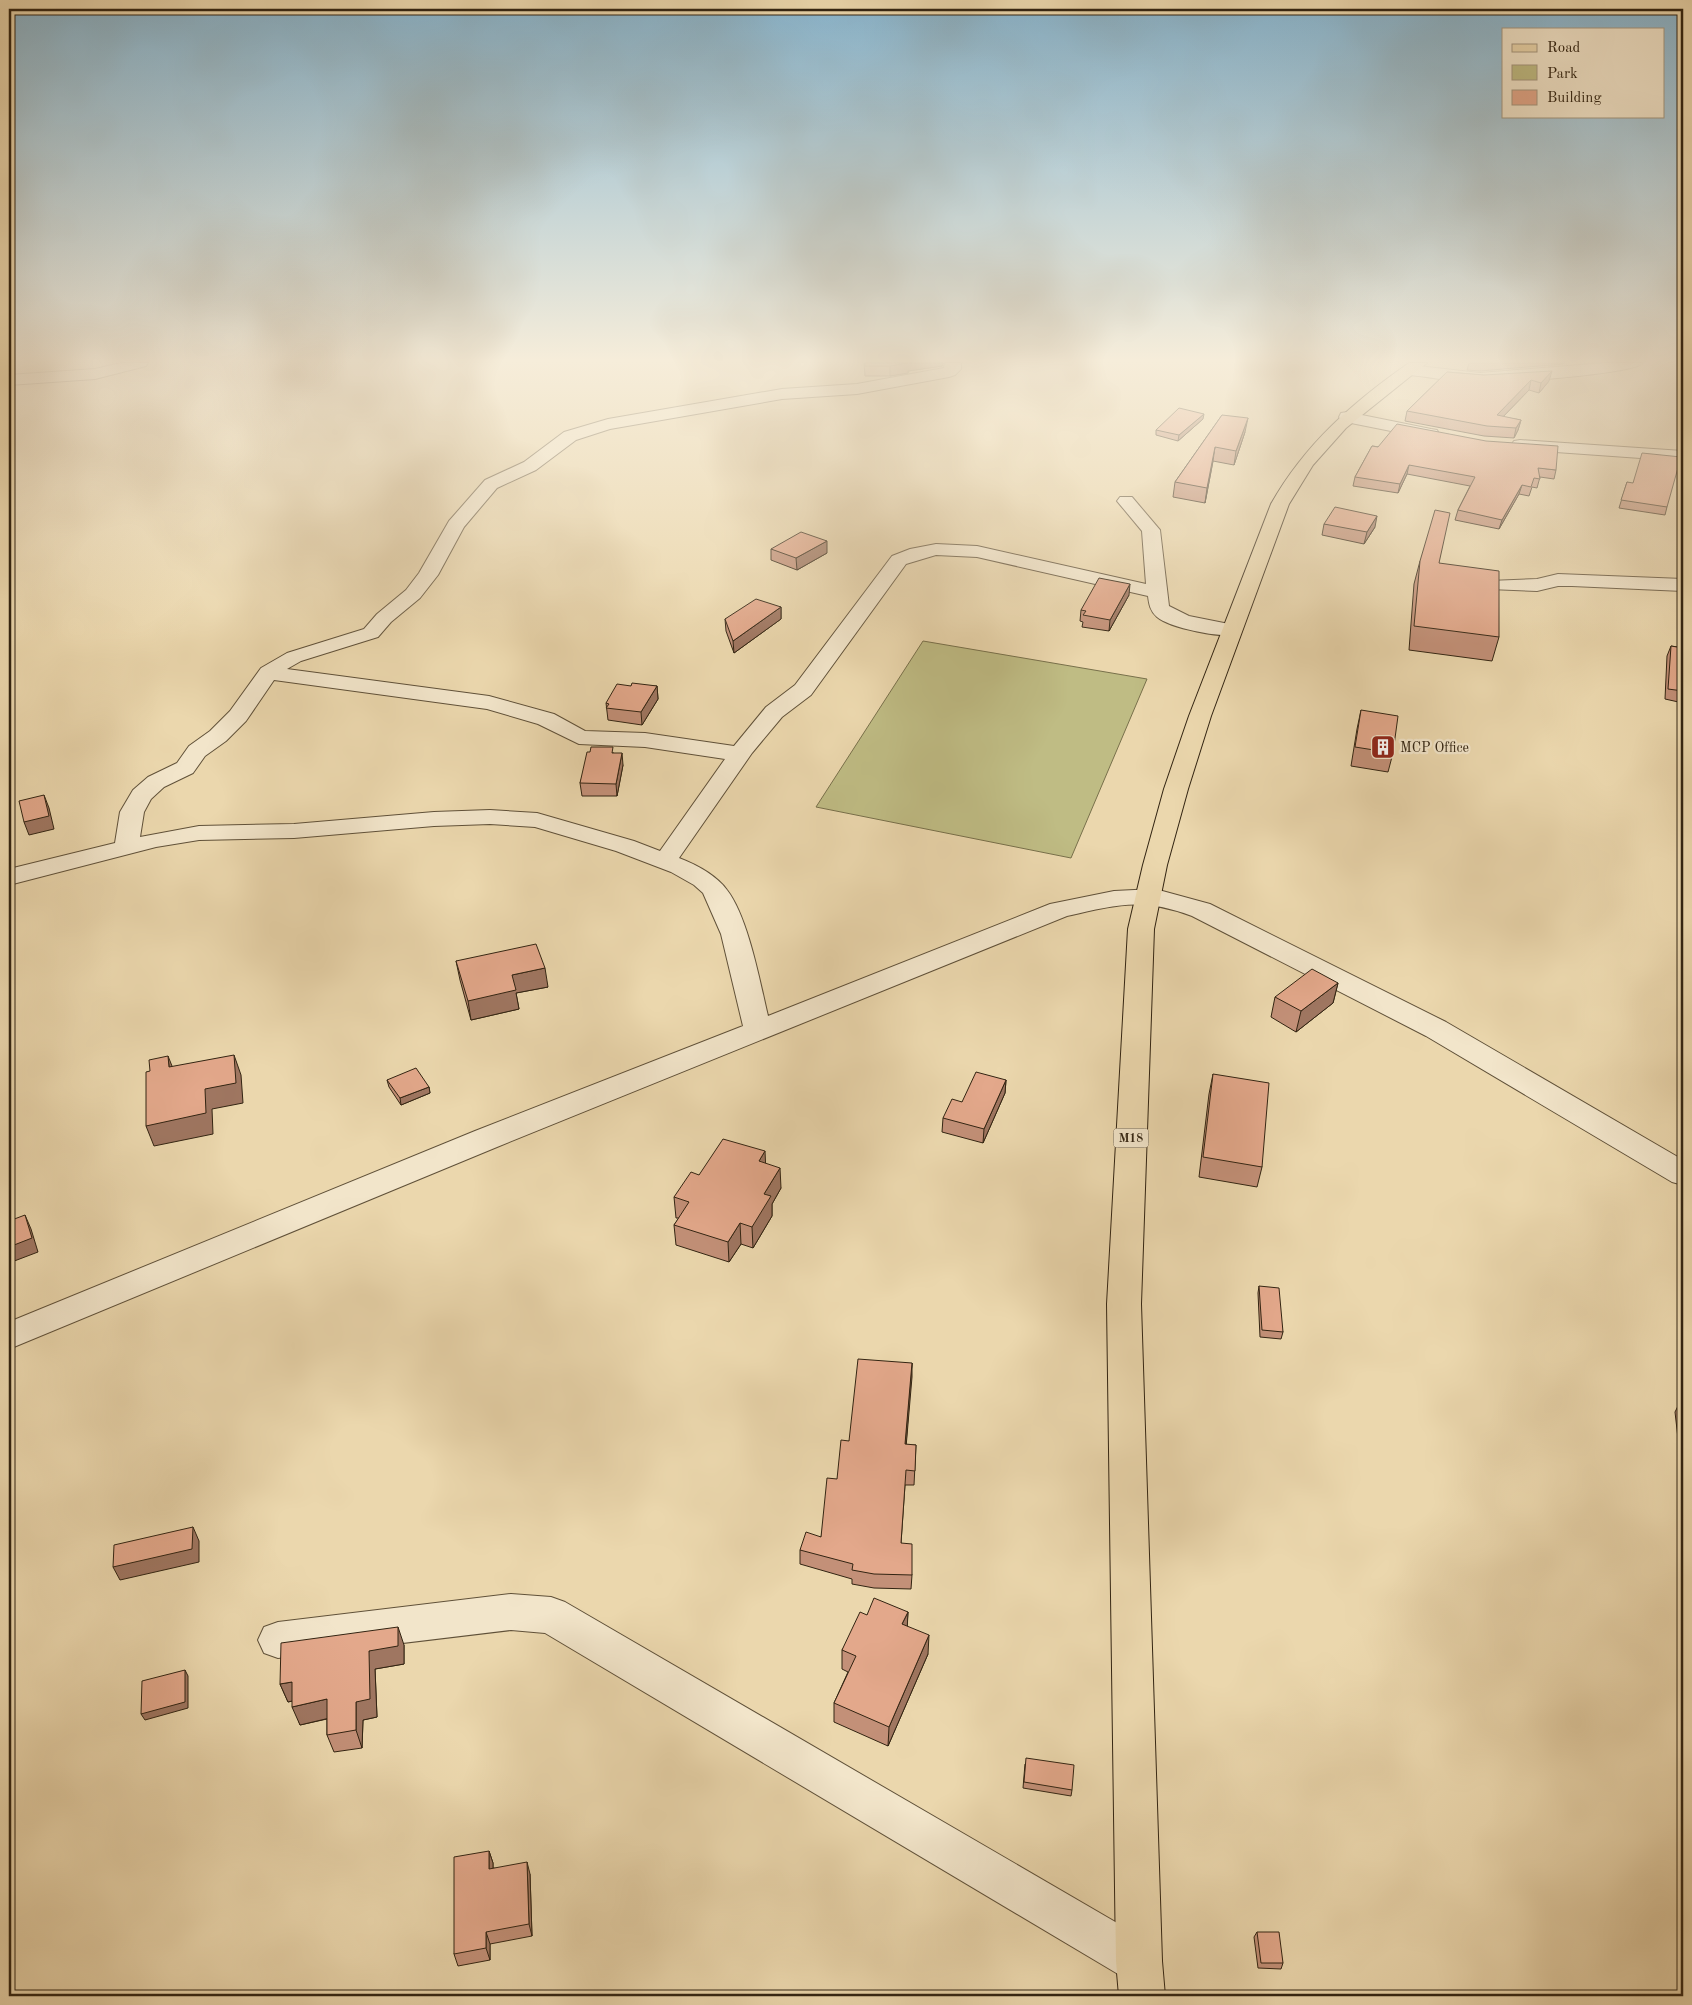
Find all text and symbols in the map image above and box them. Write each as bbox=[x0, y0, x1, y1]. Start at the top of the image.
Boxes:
legend bbox=[1502, 28, 1664, 118]
text: Road bbox=[1547, 41, 1581, 56]
text: Park bbox=[1547, 67, 1578, 82]
text: Building bbox=[1547, 91, 1602, 106]
building icon: MCP Office bbox=[1370, 734, 1396, 760]
place label: MCP Office bbox=[1400, 741, 1469, 755]
road number: M18 bbox=[1114, 1128, 1148, 1148]

